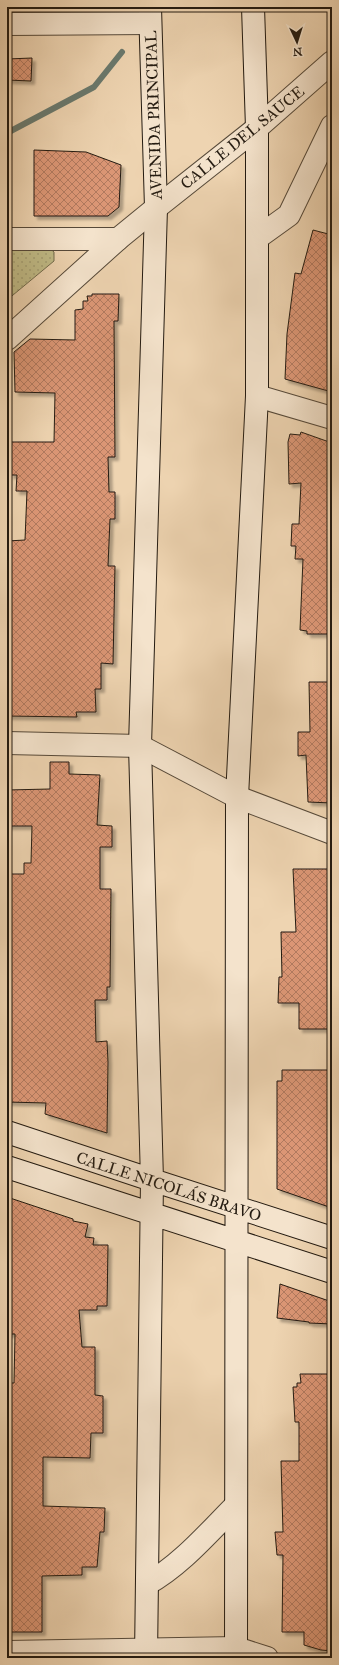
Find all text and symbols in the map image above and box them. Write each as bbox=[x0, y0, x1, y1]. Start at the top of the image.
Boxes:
north arrow bbox=[277, 22, 317, 62]
street label: AVENIDA PRINCIPAL bbox=[141, 30, 166, 201]
text: N bbox=[292, 45, 303, 58]
street label: CALLE DEL SAUCE bbox=[177, 82, 308, 193]
street label: CALLE NICOLÁS BRAVO bbox=[74, 1147, 264, 1225]

